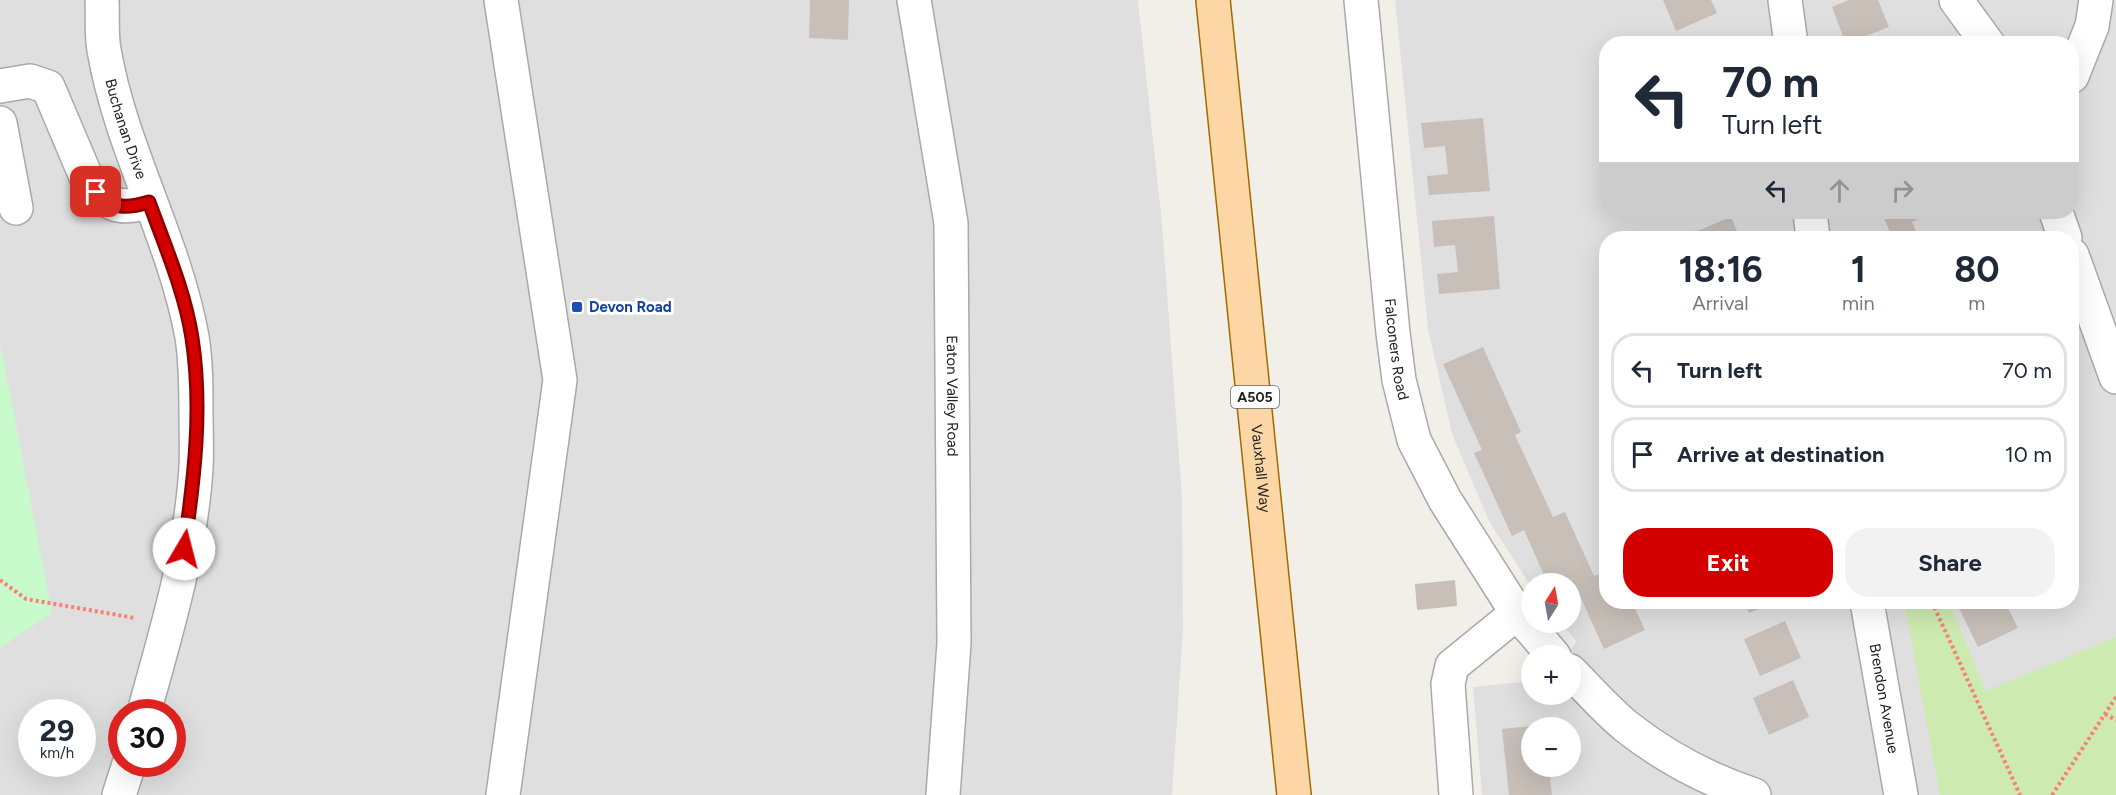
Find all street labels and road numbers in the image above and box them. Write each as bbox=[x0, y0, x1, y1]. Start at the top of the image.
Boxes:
street label: Buchanan Drive bbox=[101, 77, 150, 182]
street label: Falconers Road bbox=[1381, 297, 1413, 402]
street label: Eaton Valley Road bbox=[943, 335, 962, 457]
road number: A505 bbox=[1231, 386, 1279, 408]
street label: Vauxhall Way bbox=[1247, 424, 1274, 514]
street label: Brendon Avenue bbox=[1865, 642, 1903, 755]

